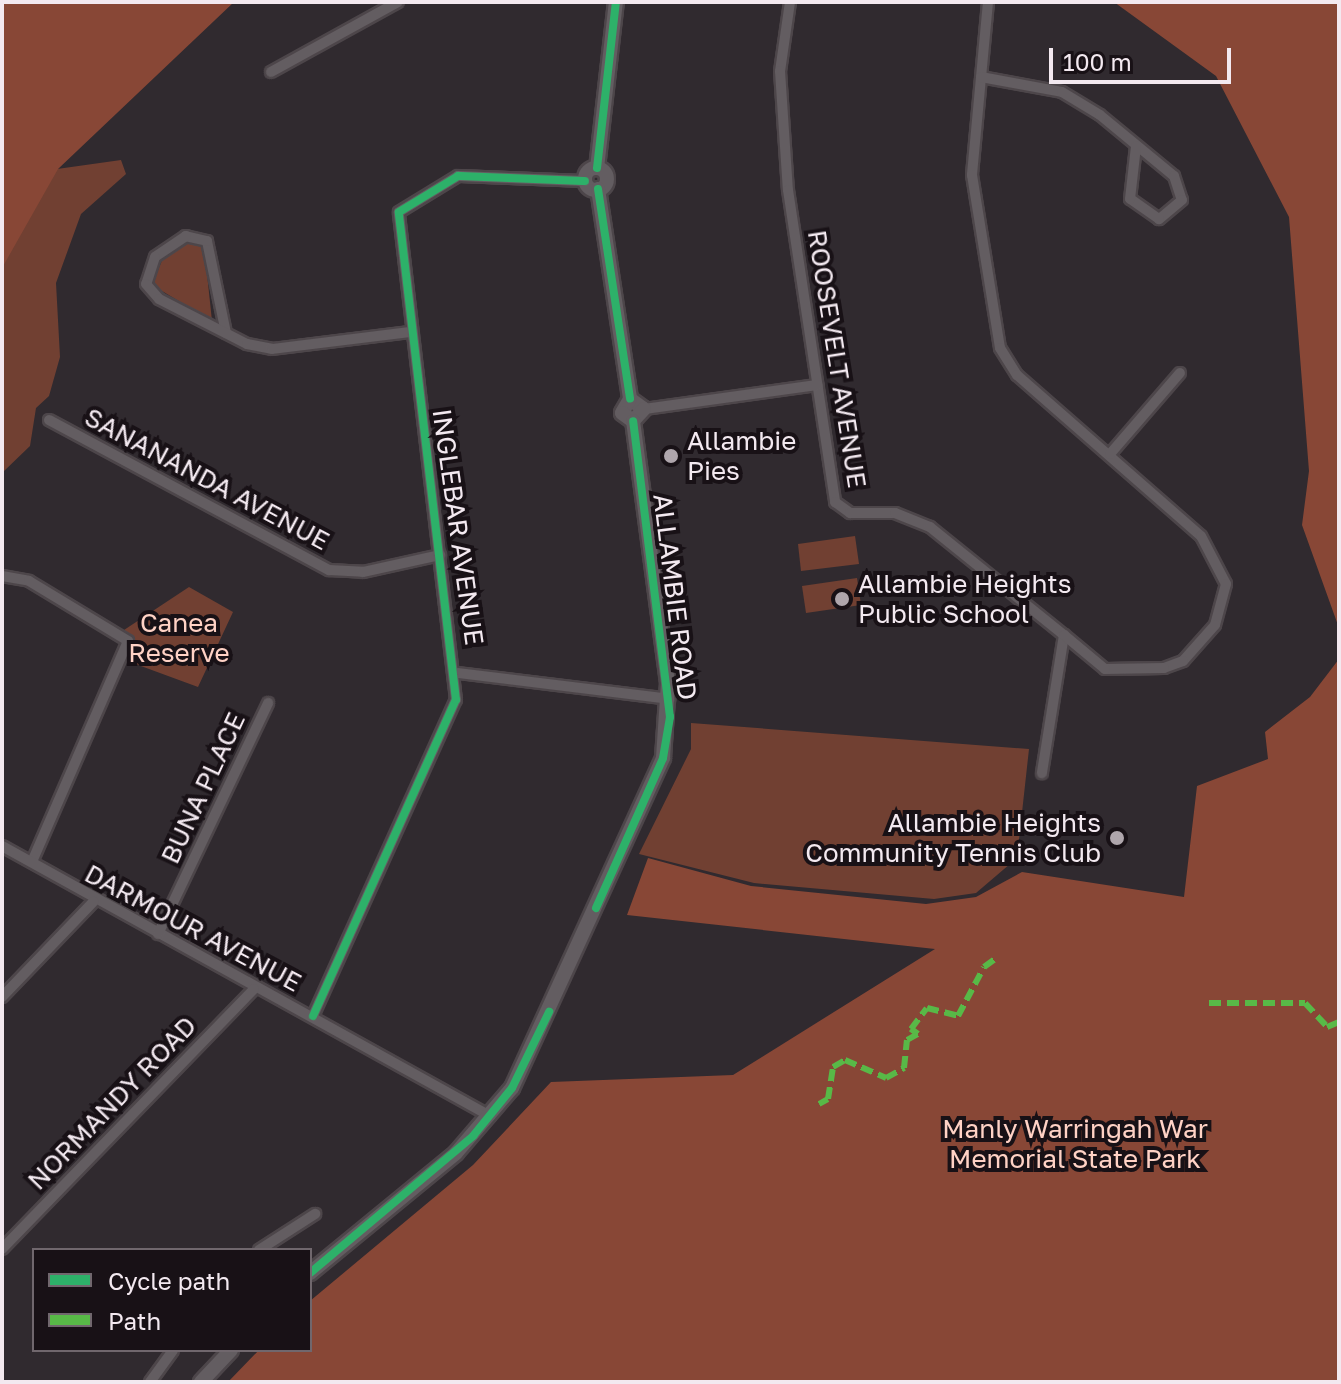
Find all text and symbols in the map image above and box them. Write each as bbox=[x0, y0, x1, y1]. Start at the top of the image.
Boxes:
scale bar bbox=[1053, 32, 1235, 82]
text: 100 m bbox=[1063, 47, 1132, 76]
street label: ROOSEVELT AVENUE bbox=[801, 228, 873, 490]
street label: SANANANDA AVENUE bbox=[79, 401, 335, 557]
street label: INGLEBAR AVENUE bbox=[426, 407, 490, 647]
place label: Allambie Pies bbox=[687, 425, 796, 486]
marker: Allambie Pies bbox=[662, 447, 680, 465]
street label: ALLAMBIE ROAD bbox=[647, 492, 703, 702]
place label: Allambie Heights Public School bbox=[858, 568, 1071, 630]
marker: Allambie Heights Public School bbox=[833, 590, 851, 608]
park label: Canea Reserve bbox=[128, 607, 230, 668]
street label: BUNA PLACE bbox=[154, 707, 252, 869]
place label: Allambie Heights Community Tennis Club bbox=[805, 807, 1101, 868]
marker: Allambie Heights Community Tennis Club bbox=[1108, 829, 1126, 847]
street label: DARMOUR AVENUE bbox=[80, 858, 306, 998]
street label: NORMANDY ROAD bbox=[21, 1010, 203, 1196]
park label: Manly Warringah War Memorial State Park bbox=[942, 1113, 1208, 1174]
legend bbox=[32, 1248, 312, 1352]
text: Cycle path bbox=[108, 1266, 230, 1295]
text: Path bbox=[108, 1306, 161, 1335]

